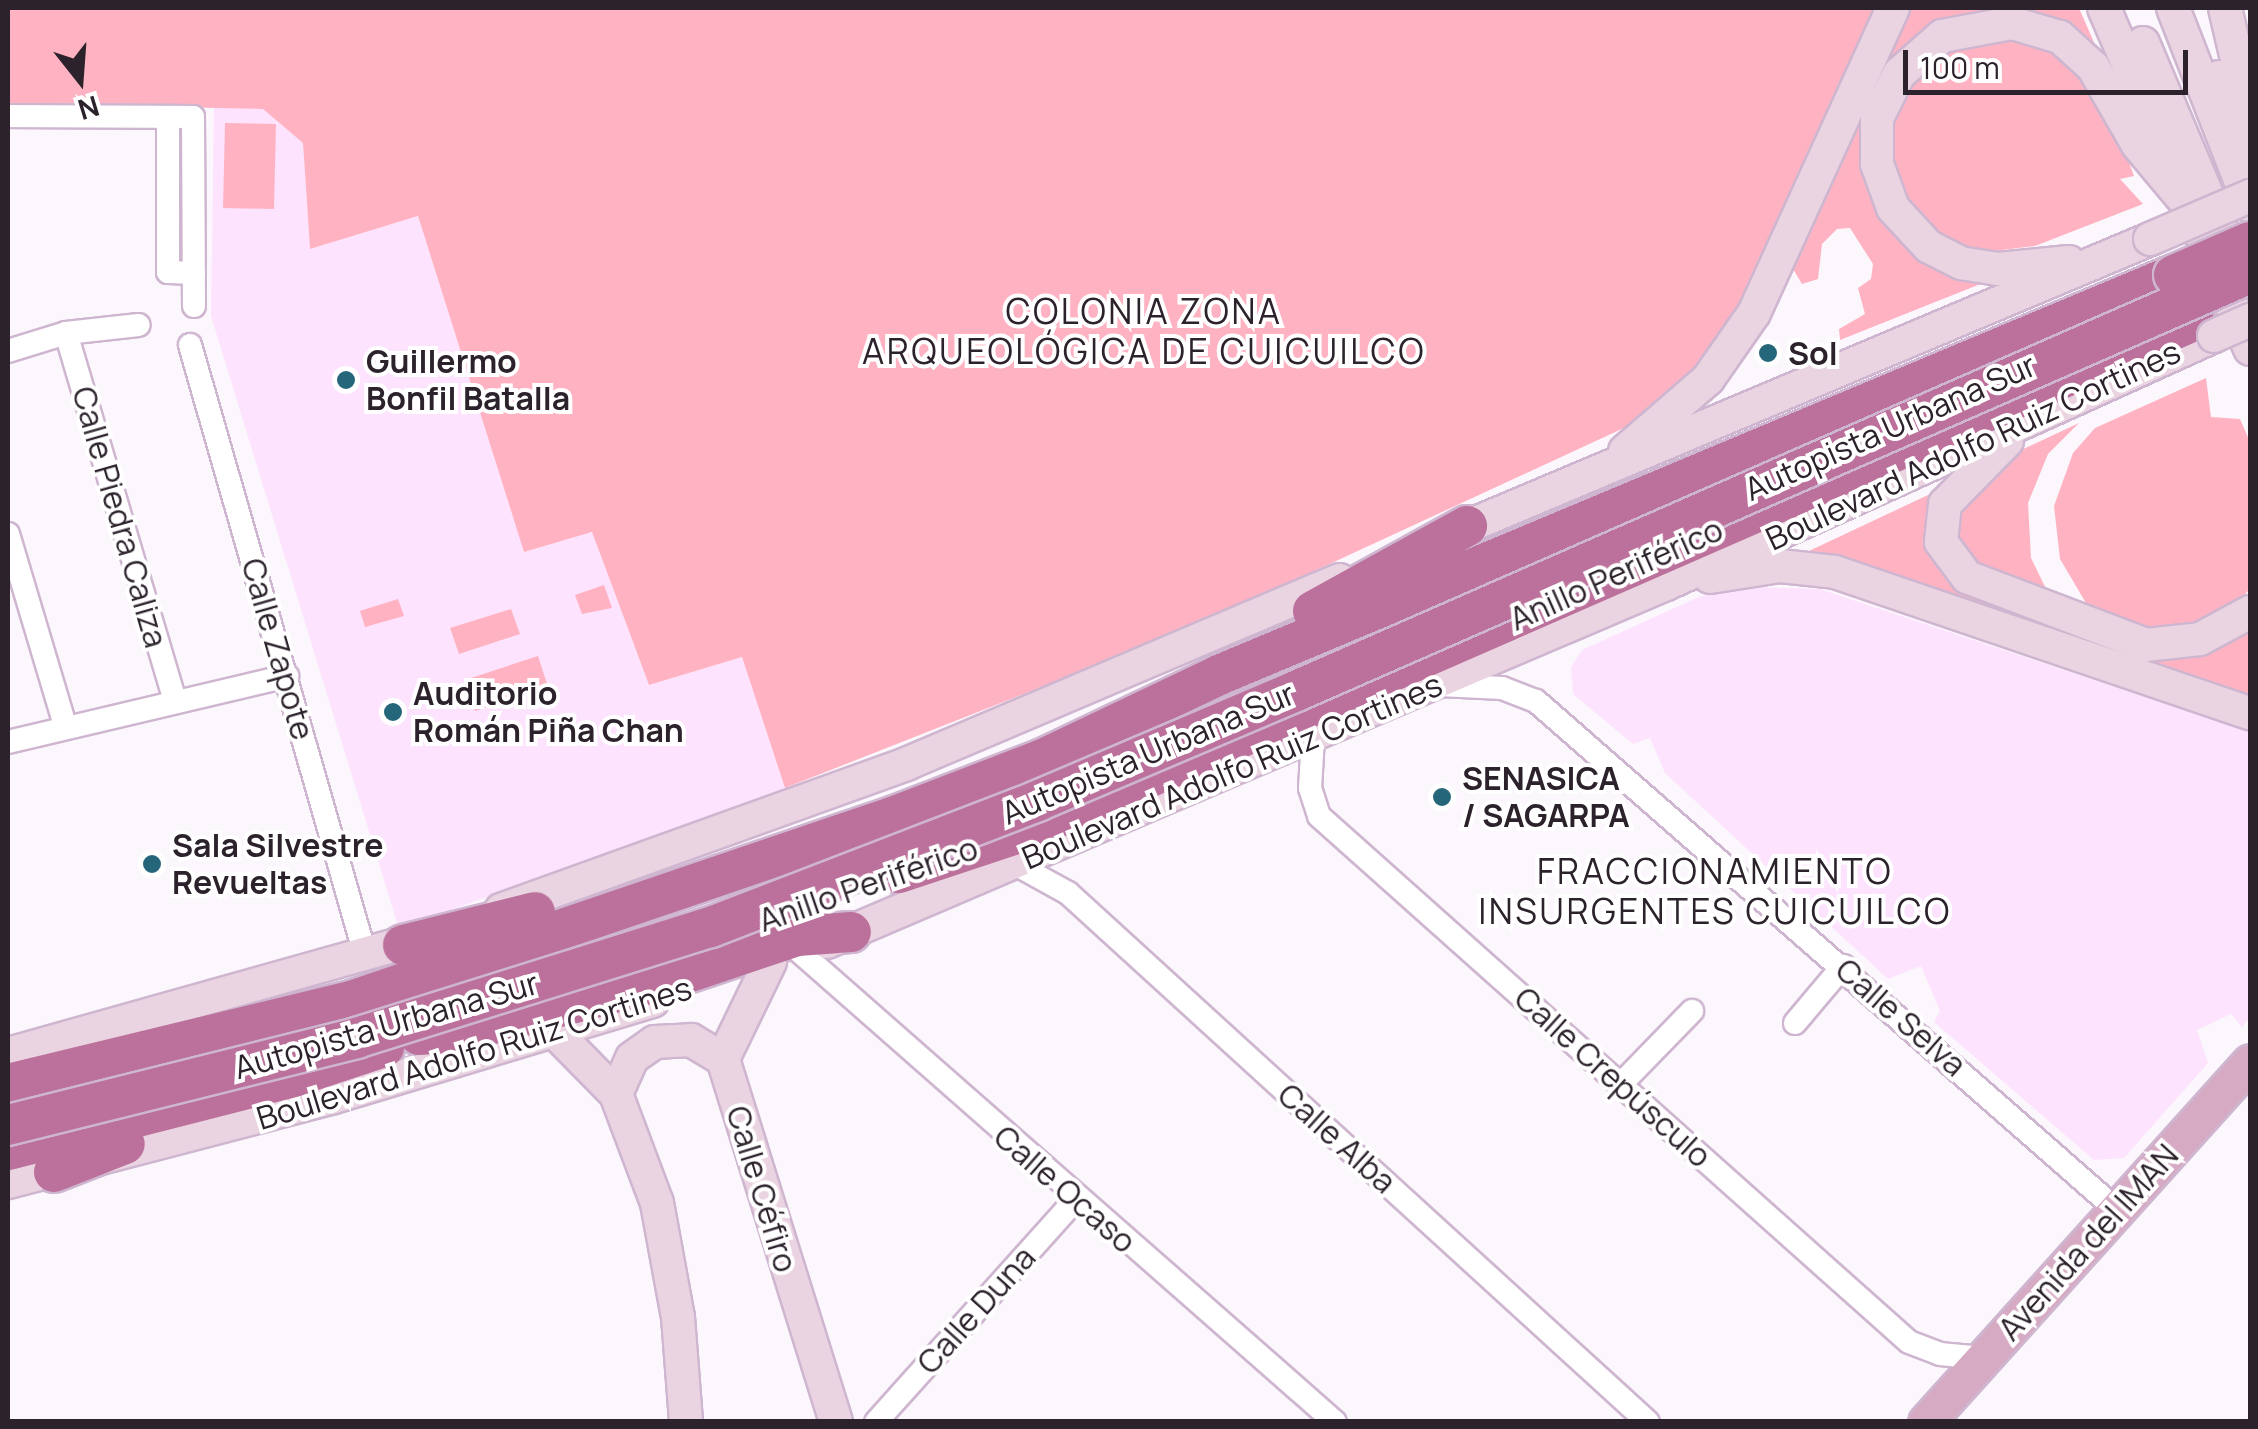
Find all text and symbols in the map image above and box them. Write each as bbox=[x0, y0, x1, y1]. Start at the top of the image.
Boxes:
north arrow bbox=[30, 30, 130, 130]
scale bar bbox=[1908, 30, 2193, 92]
text: 100 m bbox=[1920, 47, 2000, 88]
text: N bbox=[74, 88, 104, 130]
district label: COLONIA ZONA ARQUEOLÓGICA DE CUICUILCO bbox=[862, 290, 1426, 372]
street label: Boulevard Adolfo Ruiz Cortines bbox=[1760, 332, 2186, 558]
place label: Sol bbox=[1788, 334, 1838, 372]
marker: Sol bbox=[1757, 342, 1779, 364]
place label: Guillermo Bonfil Batalla bbox=[366, 343, 570, 418]
street label: Autopista Urbana Sur bbox=[1738, 345, 2042, 509]
marker: Guillermo Bonfil Batalla bbox=[335, 369, 357, 391]
street label: Calle Piedra Caliza bbox=[64, 382, 176, 652]
street label: Anillo Periférico bbox=[1504, 510, 1728, 638]
street label: Calle Zapote bbox=[234, 554, 322, 744]
street label: Boulevard Adolfo Ruiz Cortines bbox=[1016, 665, 1448, 877]
street label: Autopista Urbana Sur bbox=[996, 674, 1300, 832]
place label: Auditorio Román Piña Chan bbox=[413, 675, 684, 750]
marker: Auditorio Román Piña Chan bbox=[382, 701, 404, 723]
place label: SENASICA / SAGARPA bbox=[1462, 760, 1630, 835]
marker: SENASICA / SAGARPA bbox=[1431, 786, 1453, 808]
place label: Sala Silvestre Revueltas bbox=[172, 827, 383, 902]
street label: Anillo Periférico bbox=[753, 829, 983, 939]
district label: FRACCIONAMIENTO INSURGENTES CUICUILCO bbox=[1478, 850, 1952, 932]
marker: Sala Silvestre Revueltas bbox=[141, 853, 163, 875]
street label: Calle Selva bbox=[1828, 950, 1974, 1084]
street label: Autopista Urbana Sur bbox=[229, 963, 543, 1087]
street label: Boulevard Adolfo Ruiz Cortines bbox=[252, 968, 696, 1138]
street label: Calle Crepúsculo bbox=[1507, 979, 1719, 1175]
street label: Calle Alba bbox=[1270, 1075, 1404, 1201]
street label: Calle Céfiro bbox=[719, 1101, 805, 1277]
street label: Calle Ocaso bbox=[986, 1117, 1144, 1261]
street label: Avenida del IMAN bbox=[1990, 1136, 2186, 1348]
street label: Calle Duna bbox=[909, 1238, 1043, 1382]

